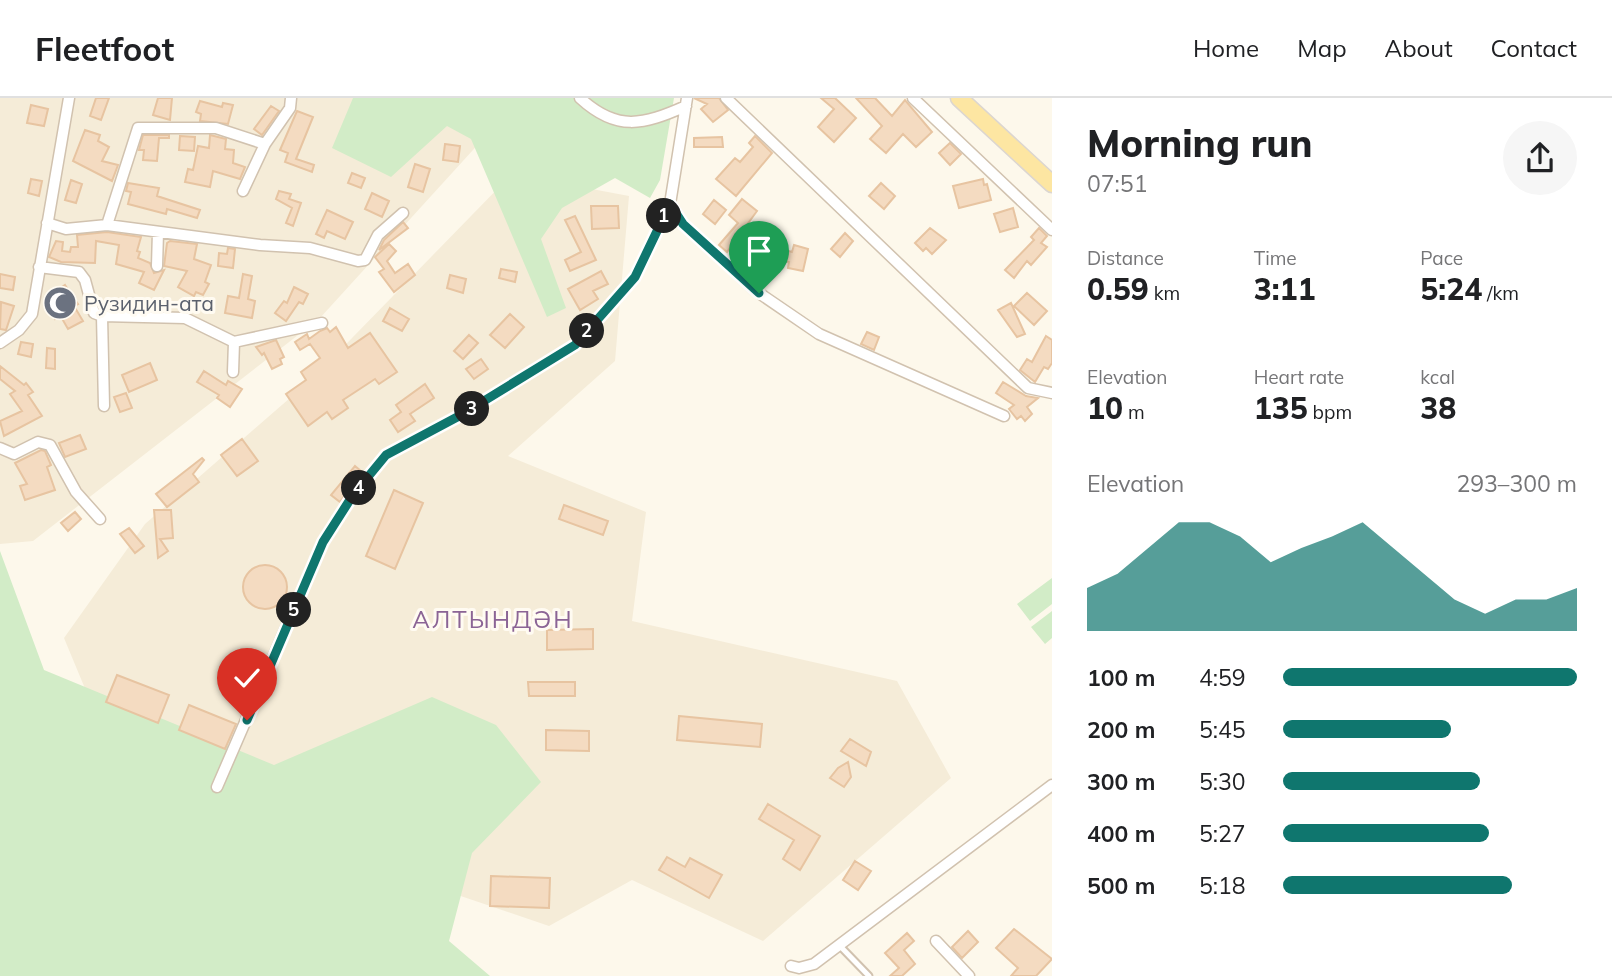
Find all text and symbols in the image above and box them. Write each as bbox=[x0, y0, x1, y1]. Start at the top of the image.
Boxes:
text: Fleetfoot bbox=[35, 28, 174, 69]
text: Home bbox=[1193, 33, 1259, 63]
text: Map bbox=[1297, 33, 1347, 63]
text: About bbox=[1385, 33, 1453, 63]
text: Contact bbox=[1491, 33, 1577, 63]
text: Morning run bbox=[1087, 119, 1313, 167]
button: share bbox=[1503, 121, 1577, 195]
text: 07:51 bbox=[1087, 169, 1147, 198]
pin: 1 bbox=[646, 198, 682, 234]
text: 1 bbox=[658, 203, 669, 227]
pin bbox=[729, 221, 789, 293]
icon: arrive bbox=[740, 232, 778, 270]
text: Distance bbox=[1087, 246, 1164, 270]
text: Time bbox=[1254, 246, 1297, 270]
text: Pace bbox=[1420, 246, 1463, 270]
text: 0.59 bbox=[1087, 270, 1149, 308]
text: 3:11 bbox=[1254, 270, 1315, 308]
text: 5:24 bbox=[1420, 270, 1482, 308]
text: km bbox=[1149, 281, 1180, 305]
text: /km bbox=[1482, 281, 1519, 305]
mosque icon: Рузидин-ата bbox=[41, 284, 79, 322]
place label: Рузидин-ата bbox=[84, 290, 214, 316]
pin: 2 bbox=[570, 314, 604, 348]
text: 2 bbox=[581, 318, 592, 342]
text: Elevation bbox=[1087, 365, 1167, 389]
text: Heart rate bbox=[1254, 365, 1344, 389]
text: kcal bbox=[1420, 365, 1455, 389]
text: 10 bbox=[1087, 389, 1123, 427]
text: 135 bbox=[1254, 389, 1308, 427]
text: 38 bbox=[1420, 389, 1456, 427]
pin: 3 bbox=[454, 392, 490, 426]
text: 3 bbox=[466, 396, 477, 420]
text: m bbox=[1123, 400, 1145, 424]
text: bpm bbox=[1308, 400, 1352, 424]
text: Elevation bbox=[1087, 469, 1184, 498]
text: 293–300 m bbox=[1456, 469, 1577, 498]
pin: 4 bbox=[342, 470, 376, 506]
text: 4 bbox=[353, 475, 364, 499]
pin: 5 bbox=[276, 592, 312, 628]
text: 5 bbox=[288, 597, 299, 621]
district label: АЛТЫНДӘН bbox=[412, 604, 574, 634]
pin bbox=[217, 648, 277, 720]
icon: check bbox=[228, 659, 266, 697]
text: 100 m bbox=[1087, 663, 1155, 692]
text: 4:59 bbox=[1199, 663, 1246, 692]
text: 200 m bbox=[1087, 715, 1155, 744]
text: 5:45 bbox=[1199, 715, 1246, 744]
text: 300 m bbox=[1087, 767, 1155, 796]
text: 5:30 bbox=[1199, 767, 1246, 796]
text: 400 m bbox=[1087, 819, 1155, 848]
text: 5:27 bbox=[1199, 819, 1246, 848]
text: 500 m bbox=[1087, 871, 1155, 900]
text: 5:18 bbox=[1199, 871, 1246, 900]

